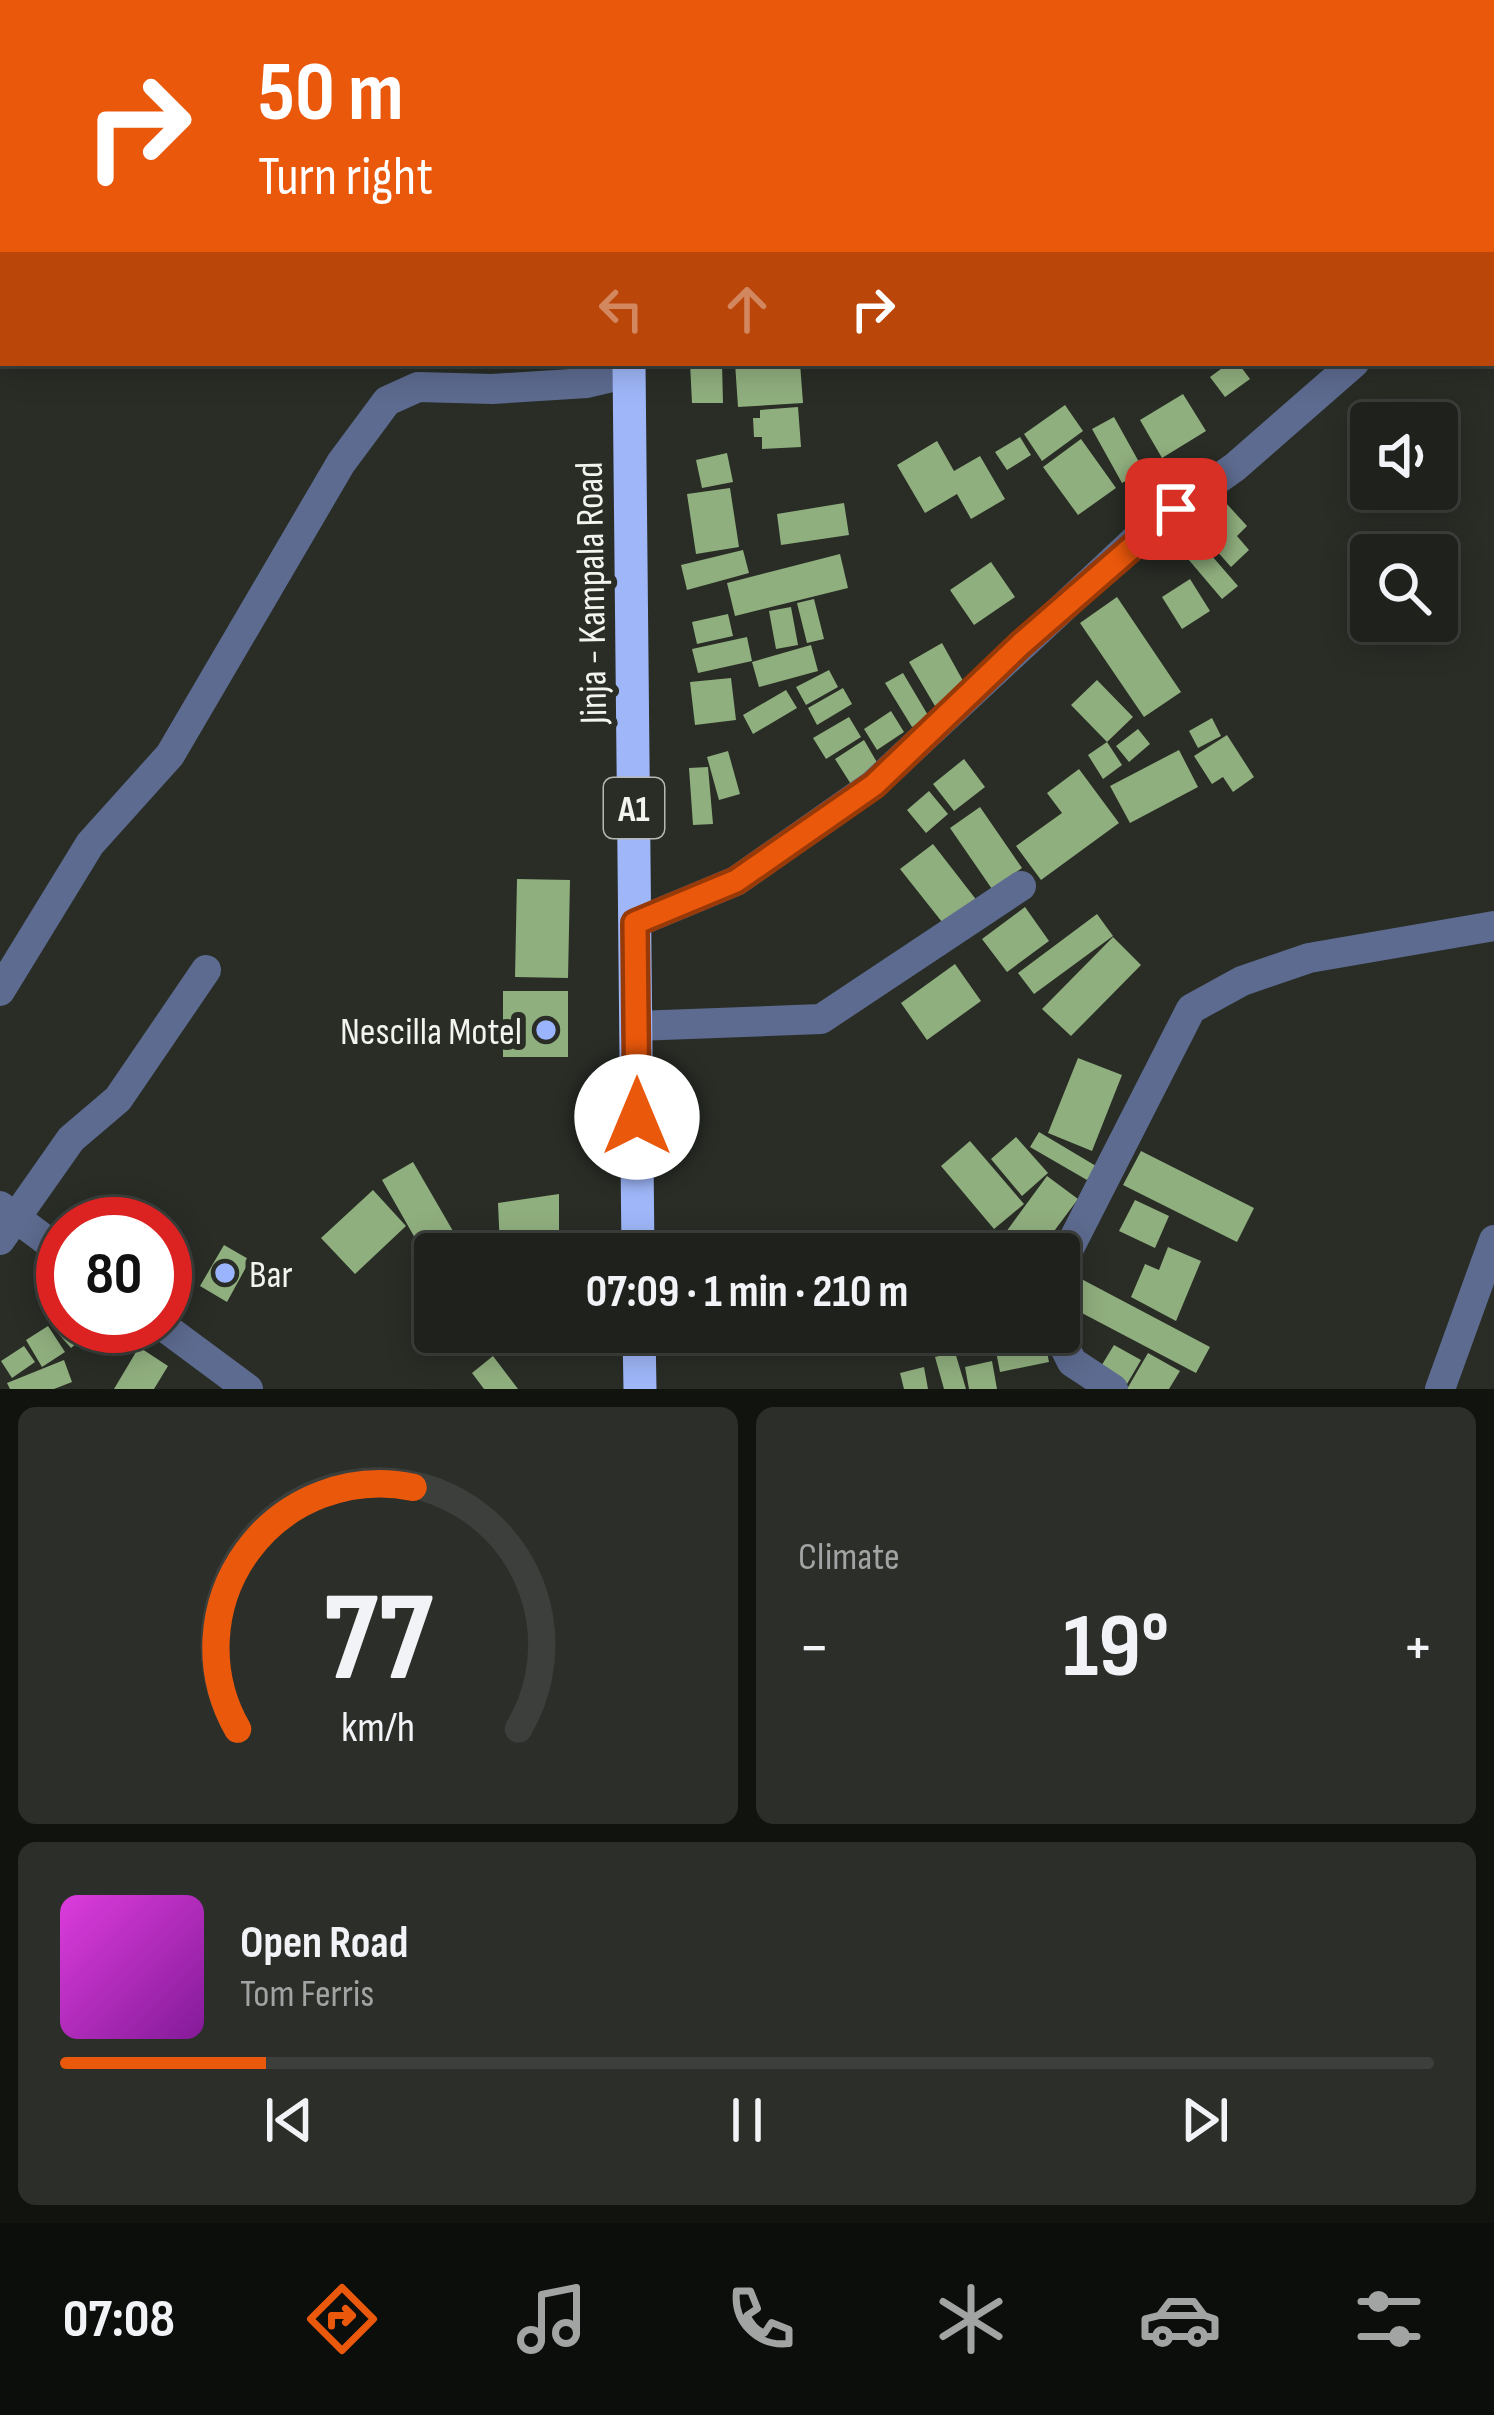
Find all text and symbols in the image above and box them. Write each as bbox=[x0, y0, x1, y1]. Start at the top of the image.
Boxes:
text: 50 m bbox=[258, 43, 404, 144]
icon: right bbox=[60, 48, 216, 204]
text: Turn right bbox=[258, 145, 433, 210]
icon: left bbox=[588, 276, 654, 342]
icon: ahead bbox=[714, 276, 780, 342]
icon: right bbox=[840, 276, 906, 342]
map controls bbox=[1350, 402, 1458, 642]
button: sound bbox=[1350, 402, 1458, 510]
pin bbox=[1125, 458, 1227, 560]
street label: Jinja - Kampala Road bbox=[567, 461, 618, 726]
icon: arrive bbox=[1143, 476, 1209, 542]
button: search bbox=[1350, 534, 1458, 642]
road number: A1 bbox=[604, 778, 664, 838]
place label: Nescilla Motel bbox=[340, 1009, 522, 1056]
marker: Nescilla Motel bbox=[533, 1017, 559, 1043]
position arrow bbox=[574, 1054, 700, 1180]
speed limit sign: 80 bbox=[36, 1197, 192, 1353]
place label: Bar bbox=[249, 1252, 293, 1299]
marker: Bar bbox=[212, 1260, 238, 1286]
text: 07:09 · 1 min · 210 m bbox=[586, 1265, 908, 1320]
text: Climate bbox=[798, 1534, 900, 1581]
text: 77 bbox=[323, 1566, 433, 1715]
text: 19° bbox=[1063, 1594, 1169, 1702]
text: − bbox=[798, 1609, 830, 1688]
text: + bbox=[1402, 1609, 1434, 1688]
text: km/h bbox=[341, 1701, 415, 1753]
text: Open Road bbox=[240, 1916, 408, 1971]
text: Tom Ferris bbox=[240, 1971, 374, 2018]
icon: previous bbox=[256, 2087, 322, 2153]
icon: pause bbox=[714, 2087, 780, 2153]
icon: next bbox=[1172, 2087, 1238, 2153]
icon: directions bbox=[300, 2277, 384, 2361]
icon: music bbox=[510, 2277, 594, 2361]
icon: phone bbox=[719, 2277, 803, 2361]
icon: climate bbox=[929, 2277, 1013, 2361]
icon: car bbox=[1138, 2277, 1222, 2361]
icon: filters bbox=[1347, 2277, 1431, 2361]
text: 07:08 bbox=[63, 2287, 175, 2352]

